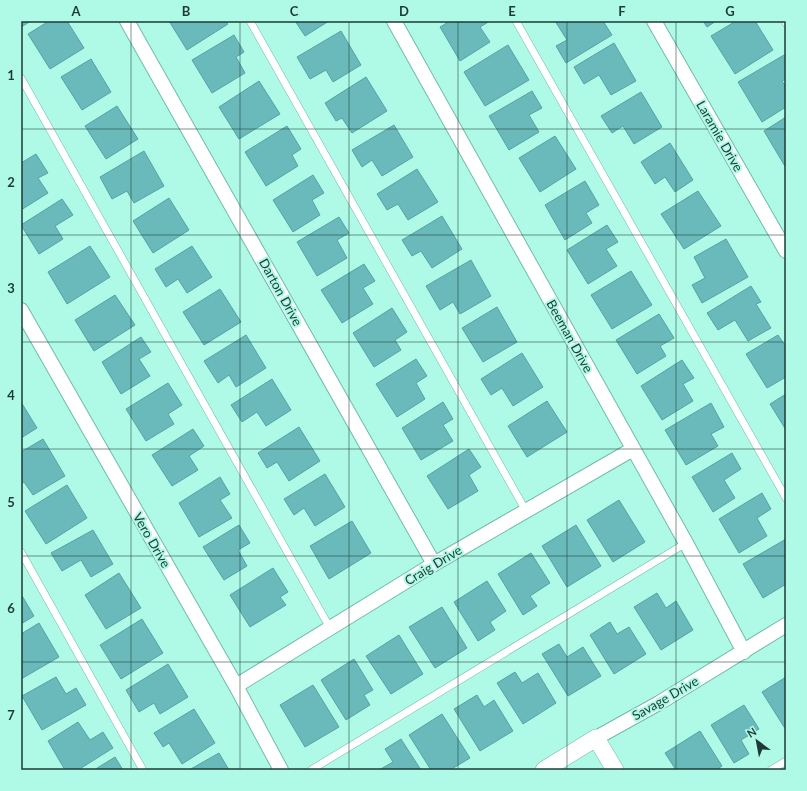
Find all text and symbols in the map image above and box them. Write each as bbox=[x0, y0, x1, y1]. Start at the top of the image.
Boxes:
text: A bbox=[70, 3, 81, 19]
text: B bbox=[182, 3, 191, 19]
text: C bbox=[290, 3, 299, 19]
text: D bbox=[399, 3, 409, 19]
text: E bbox=[508, 3, 516, 19]
text: F bbox=[618, 3, 626, 19]
text: G bbox=[725, 3, 735, 19]
text: 1 bbox=[7, 67, 15, 83]
street label: Laramie Drive bbox=[693, 98, 747, 174]
text: 2 bbox=[7, 174, 15, 190]
street label: Darton Drive bbox=[256, 256, 306, 329]
text: 3 bbox=[7, 280, 15, 296]
street label: Beeman Drive bbox=[543, 297, 597, 375]
text: 4 bbox=[7, 387, 15, 403]
text: 5 bbox=[7, 494, 15, 510]
street label: Vero Drive bbox=[130, 510, 174, 570]
street label: Craig Drive bbox=[401, 542, 465, 588]
text: 6 bbox=[7, 600, 15, 616]
street label: Savage Drive bbox=[629, 672, 701, 723]
text: 7 bbox=[7, 707, 15, 723]
north arrow bbox=[737, 721, 777, 761]
text: N bbox=[744, 724, 758, 740]

